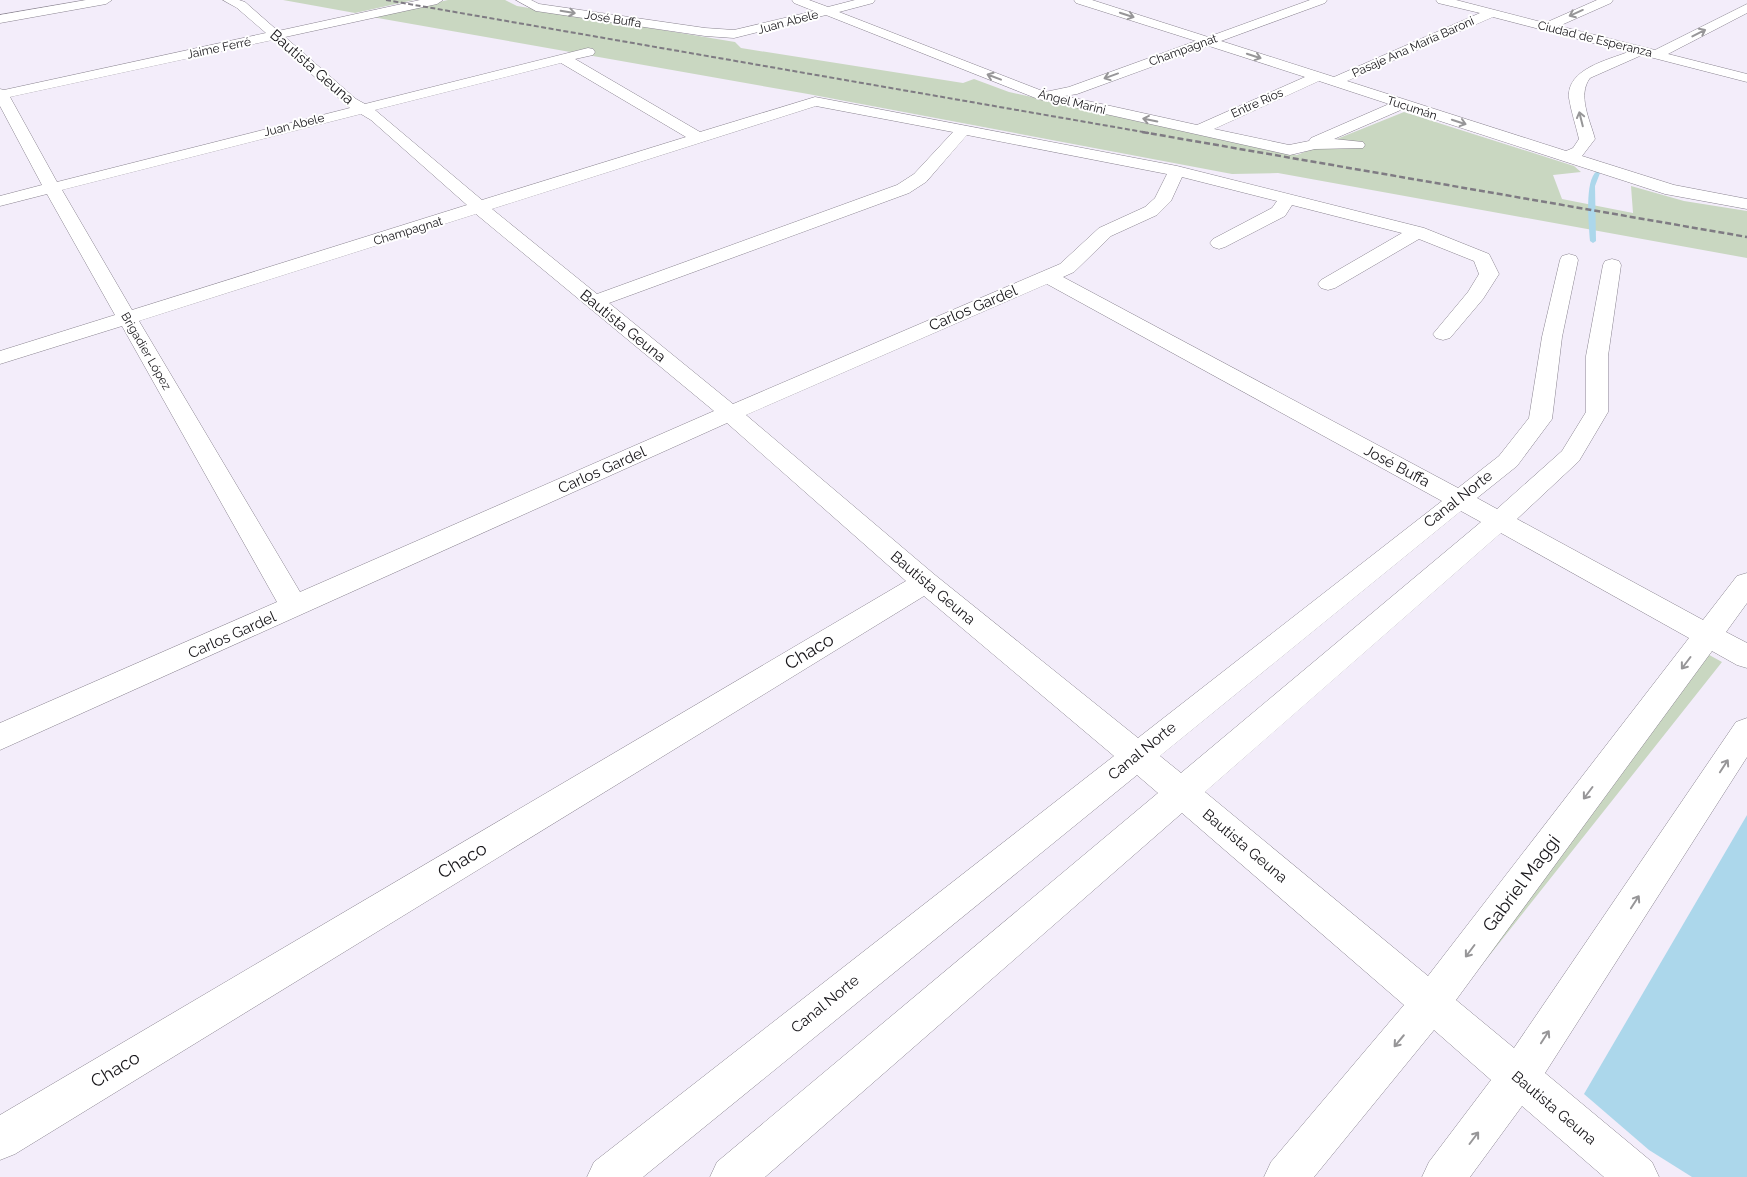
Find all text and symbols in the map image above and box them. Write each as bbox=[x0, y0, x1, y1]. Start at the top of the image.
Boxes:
one-way arrow bbox=[560, 7, 576, 17]
street label: Juan Abele bbox=[756, 7, 820, 37]
street label: José Buffa bbox=[584, 8, 642, 30]
one-way arrow bbox=[1569, 9, 1584, 19]
one-way arrow bbox=[1118, 11, 1134, 20]
street label: Pasaje Ana María Baroni bbox=[1350, 14, 1476, 80]
street label: Ciudad de Esperanza bbox=[1536, 18, 1654, 60]
street label: Bautista Geuna bbox=[266, 26, 358, 108]
one-way arrow bbox=[1691, 27, 1706, 37]
street label: Champagnat bbox=[1147, 31, 1219, 69]
street label: Jaime Ferré bbox=[186, 34, 252, 62]
one-way arrow bbox=[1246, 52, 1262, 62]
one-way arrow bbox=[987, 72, 1002, 81]
one-way arrow bbox=[1104, 72, 1119, 81]
street label: Entre Ríos bbox=[1229, 85, 1285, 121]
street label: Ángel Marini bbox=[1037, 87, 1107, 117]
street label: Tucumán bbox=[1385, 93, 1439, 123]
street label: Juan Abele bbox=[262, 111, 326, 139]
one-way arrow bbox=[1576, 111, 1586, 127]
one-way arrow bbox=[1143, 115, 1159, 124]
one-way arrow bbox=[1450, 118, 1466, 128]
street label: Champagnat bbox=[372, 214, 444, 248]
street label: Carlos Gardel bbox=[926, 281, 1021, 335]
street label: Bautista Geuna bbox=[577, 286, 669, 366]
street label: Brigadier López bbox=[118, 310, 174, 392]
street label: José Buffa bbox=[1361, 441, 1433, 491]
street label: Carlos Gardel bbox=[555, 442, 649, 497]
street label: Canal Norte bbox=[1420, 466, 1496, 531]
street label: Bautista Geuna bbox=[887, 547, 979, 629]
street label: Carlos Gardel bbox=[185, 607, 279, 662]
street label: Chaco bbox=[781, 628, 837, 674]
one-way arrow bbox=[1681, 656, 1691, 670]
street label: Canal Norte bbox=[1104, 718, 1180, 784]
one-way arrow bbox=[1719, 759, 1729, 773]
one-way arrow bbox=[1583, 786, 1594, 799]
street label: Bautista Geuna bbox=[1199, 805, 1291, 887]
street label: Gabriel Maggi bbox=[1478, 831, 1564, 935]
street label: Chaco bbox=[434, 837, 490, 883]
one-way arrow bbox=[1630, 895, 1640, 909]
one-way arrow bbox=[1465, 944, 1475, 958]
street label: Canal Norte bbox=[787, 971, 863, 1037]
one-way arrow bbox=[1540, 1031, 1550, 1045]
one-way arrow bbox=[1393, 1035, 1405, 1048]
street label: Chaco bbox=[87, 1046, 143, 1092]
street label: Bautista Geuna bbox=[1508, 1067, 1600, 1149]
one-way arrow bbox=[1468, 1132, 1479, 1145]

